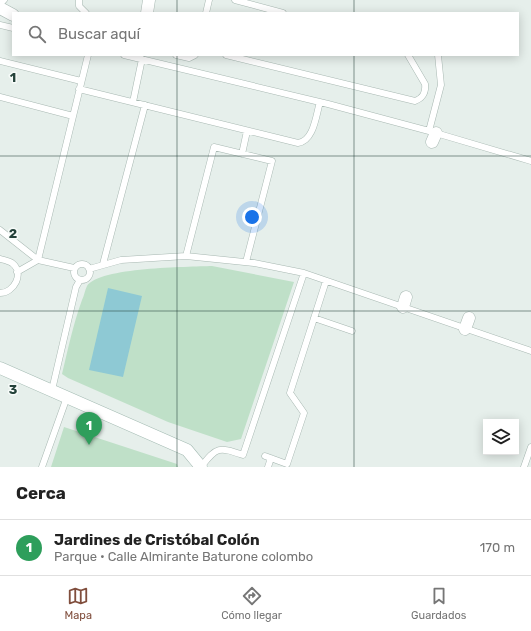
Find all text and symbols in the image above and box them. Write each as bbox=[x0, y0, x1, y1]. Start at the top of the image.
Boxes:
search box bbox=[12, 12, 519, 56]
icon: search bbox=[26, 23, 48, 45]
text: Buscar aquí bbox=[58, 25, 140, 43]
text: 1 bbox=[10, 70, 16, 85]
your location bbox=[242, 207, 262, 227]
text: 2 bbox=[9, 226, 17, 241]
text: 3 bbox=[9, 382, 18, 397]
pin: 1 bbox=[76, 412, 102, 445]
map controls bbox=[483, 419, 519, 455]
button: layers bbox=[483, 419, 519, 455]
text: Cerca bbox=[16, 483, 66, 503]
text: Jardines de Cristóbal Colón bbox=[54, 531, 260, 549]
text: 1 bbox=[26, 540, 32, 555]
text: 170 m bbox=[480, 540, 515, 555]
text: Parque · Calle Almirante Baturone colombo bbox=[54, 549, 313, 564]
tab: Mapa bbox=[65, 585, 92, 622]
tab: Cómo llegar bbox=[221, 585, 282, 622]
tab: Guardados bbox=[411, 585, 466, 622]

